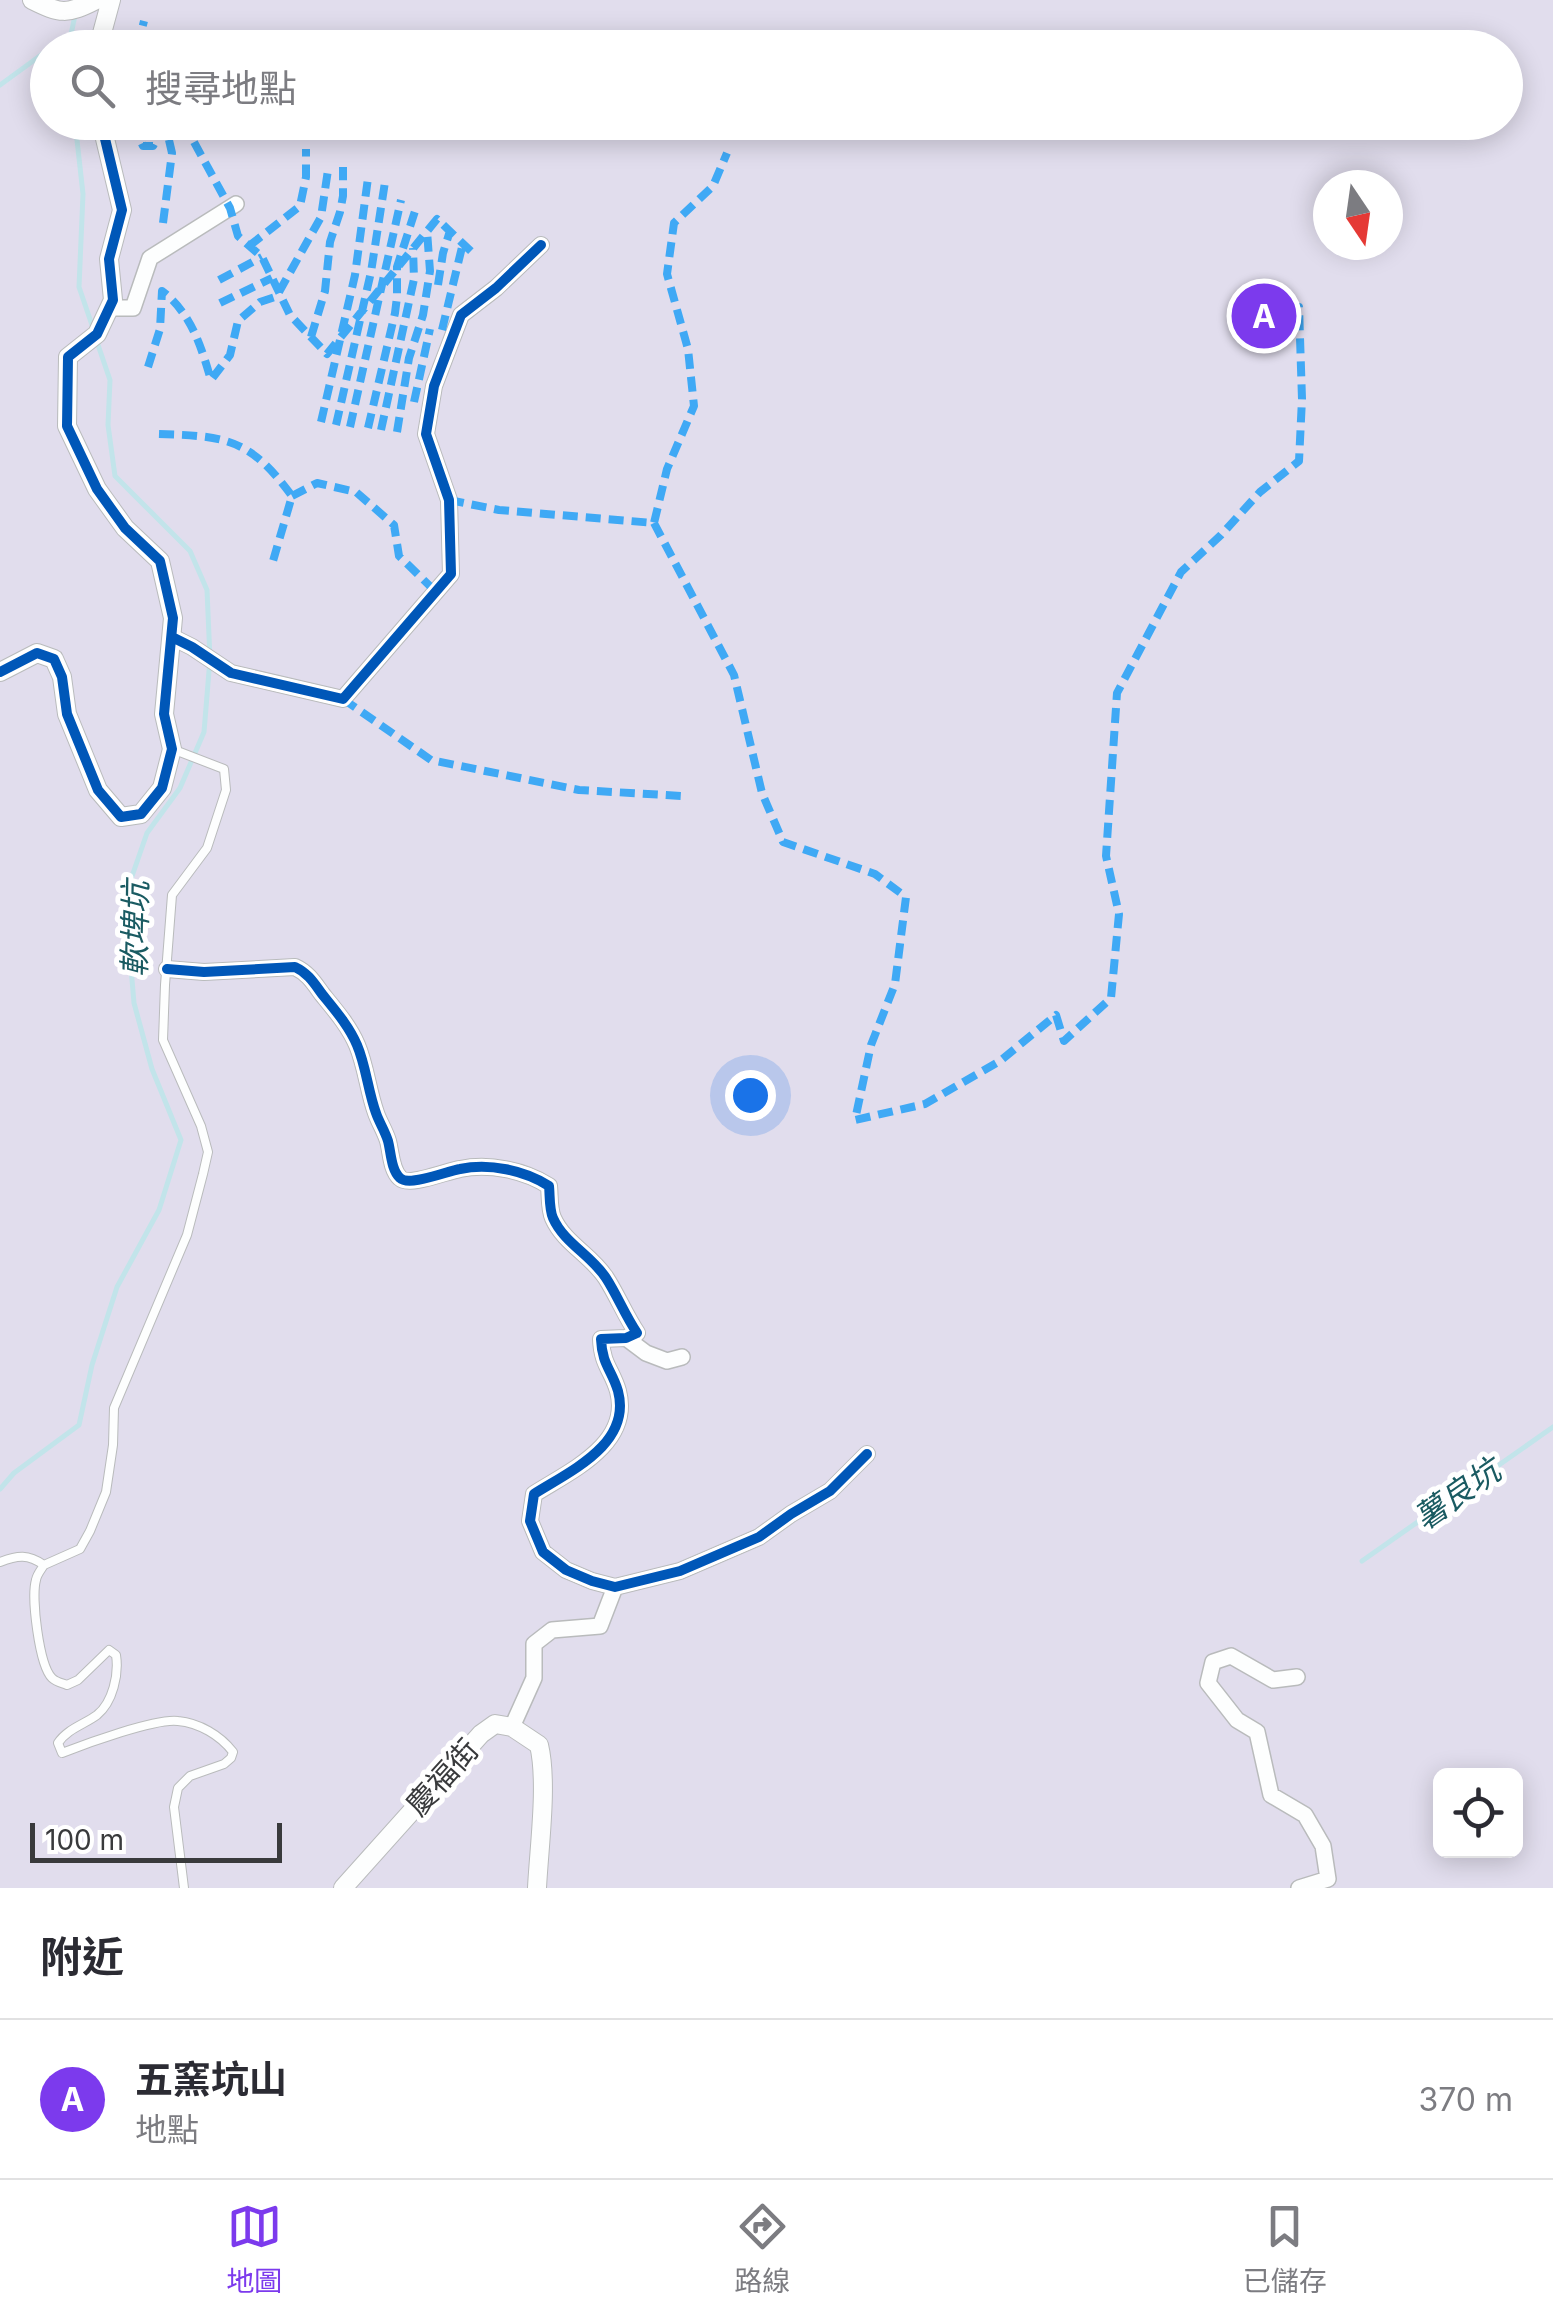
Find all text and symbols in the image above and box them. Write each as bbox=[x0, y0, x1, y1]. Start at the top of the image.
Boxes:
search box bbox=[30, 30, 1523, 140]
icon: search bbox=[65, 58, 120, 113]
text: 搜尋地點 bbox=[145, 65, 297, 111]
north arrow bbox=[1313, 170, 1403, 260]
pin: A bbox=[1232, 278, 1296, 354]
water label: 軟埤坑 bbox=[115, 877, 155, 977]
your location bbox=[725, 1070, 776, 1121]
water label: 薯良坑 bbox=[1406, 1448, 1511, 1538]
street label: 慶福街 bbox=[399, 1732, 485, 1822]
map controls bbox=[1433, 1768, 1523, 1858]
button: locate bbox=[1433, 1768, 1523, 1858]
scale bar bbox=[30, 1818, 282, 1862]
text: 100 m bbox=[45, 1823, 124, 1857]
text: 附近 bbox=[40, 1931, 124, 1982]
text: 五窯坑山 bbox=[135, 2056, 287, 2102]
text: A bbox=[61, 2080, 84, 2119]
text: 370 m bbox=[1418, 2080, 1513, 2119]
text: 地點 bbox=[135, 2110, 199, 2149]
tab: 地圖 bbox=[226, 2199, 282, 2299]
tab: 路線 bbox=[734, 2199, 791, 2299]
tab: 已儲存 bbox=[1243, 2199, 1327, 2299]

